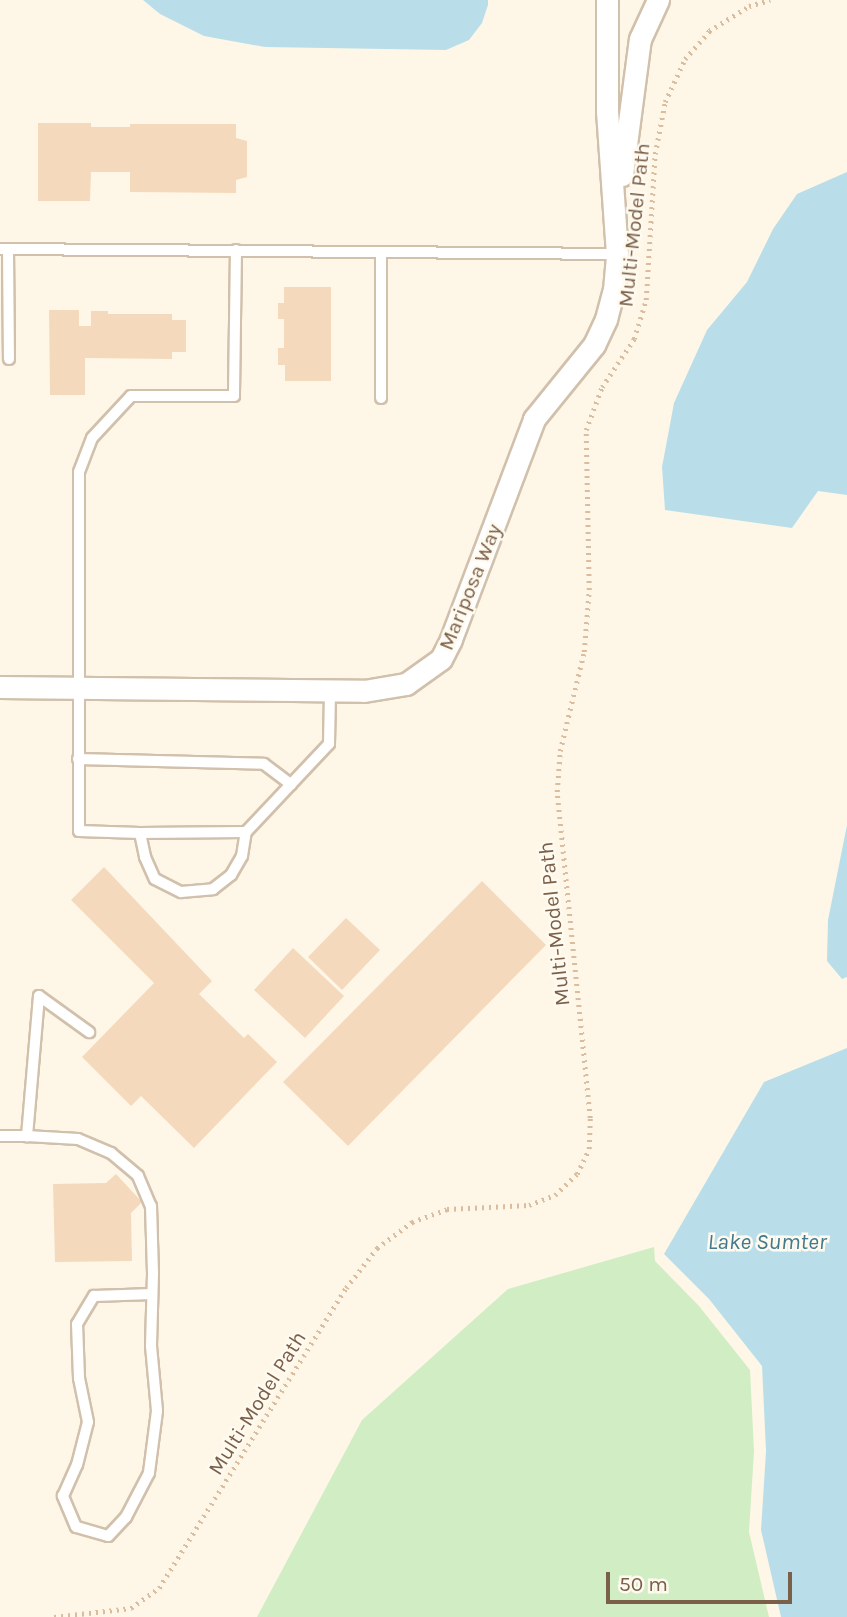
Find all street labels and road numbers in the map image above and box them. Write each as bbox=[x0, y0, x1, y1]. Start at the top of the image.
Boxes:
street label: Multi-Model Path bbox=[613, 142, 655, 308]
street label: Mariposa Way bbox=[433, 520, 507, 654]
street label: Multi-Model Path bbox=[533, 841, 575, 1007]
street label: Multi-Model Path bbox=[203, 1326, 311, 1480]

